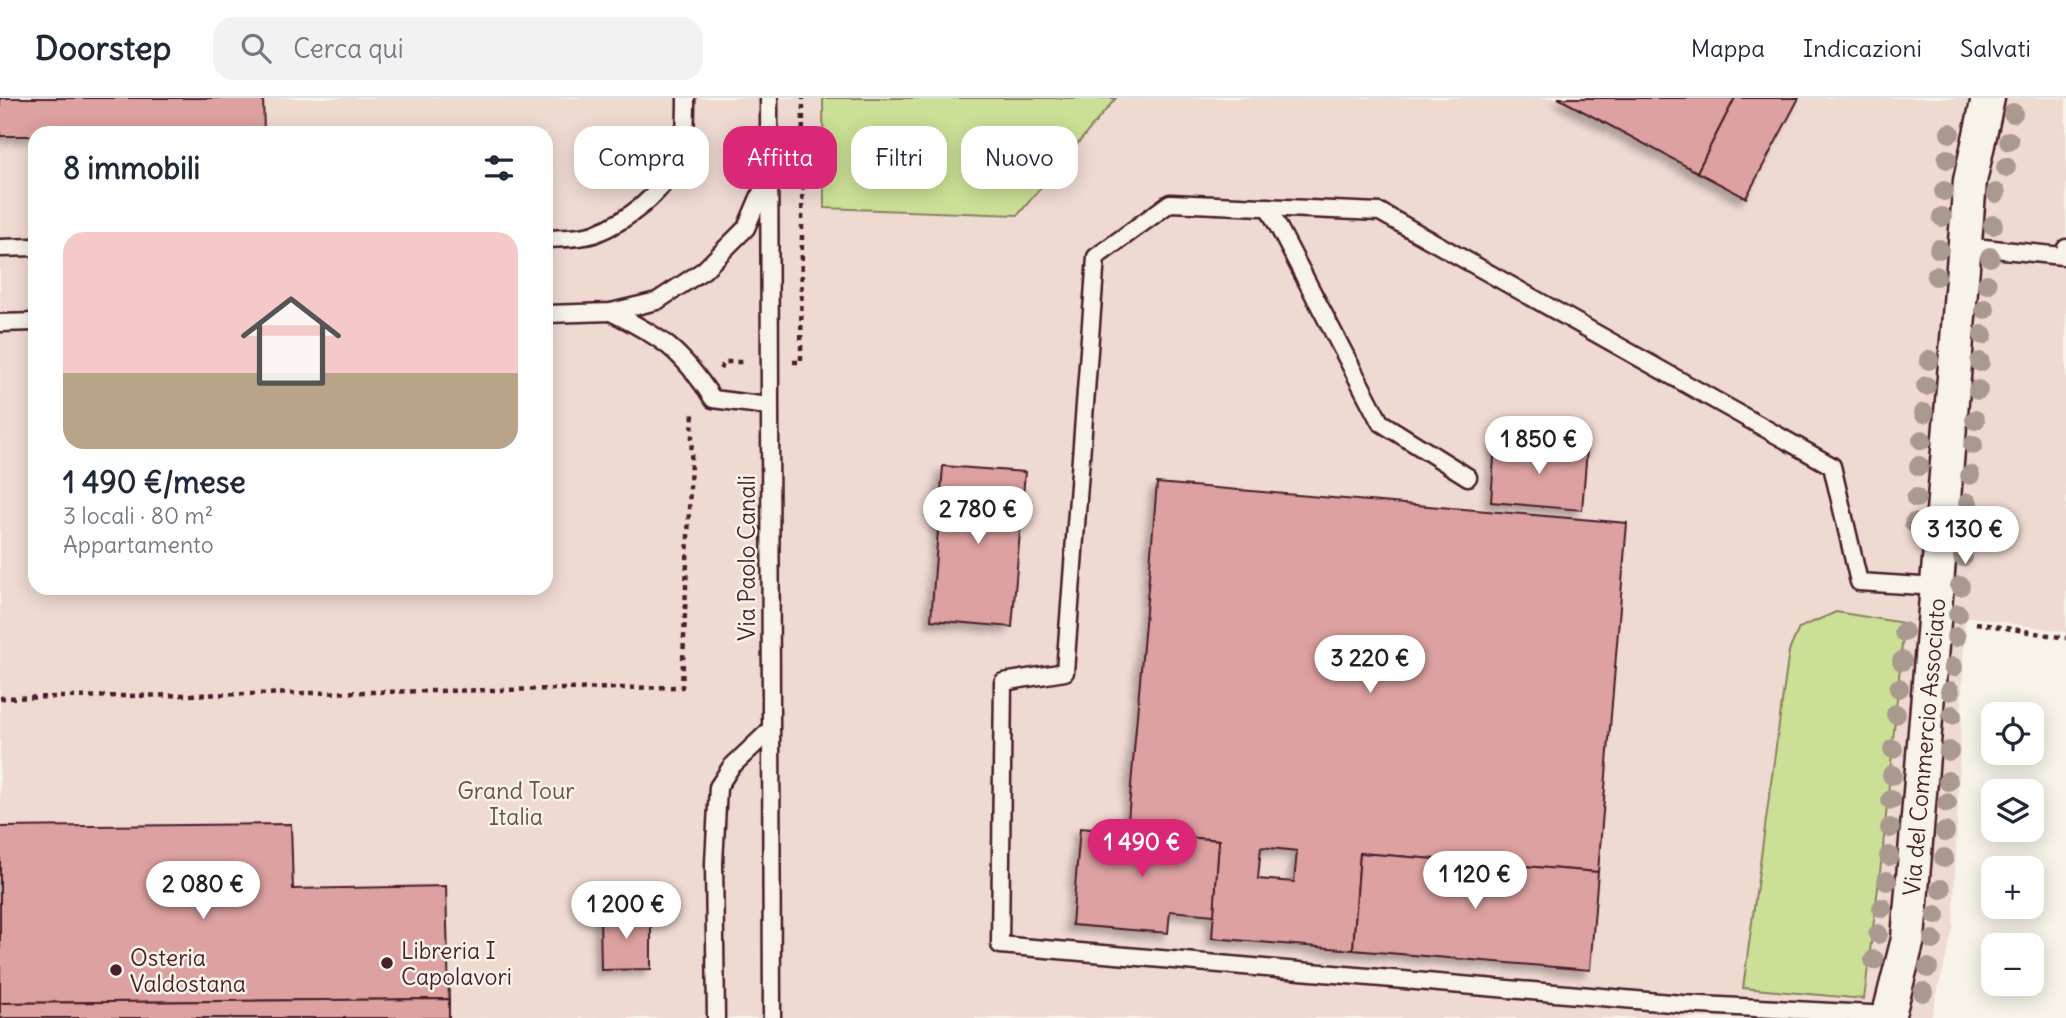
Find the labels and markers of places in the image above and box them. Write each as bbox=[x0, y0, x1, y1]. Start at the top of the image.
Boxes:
pin: 1 850 € bbox=[1474, 416, 1604, 476]
pin: 2 780 € bbox=[913, 486, 1043, 546]
pin: 3 130 € bbox=[1900, 506, 2030, 566]
pin: 3 220 € bbox=[1305, 636, 1435, 695]
pin: 1 490 € bbox=[1077, 820, 1207, 879]
pin: 1 120 € bbox=[1410, 852, 1540, 911]
pin: 2 080 € bbox=[138, 862, 268, 921]
pin: 1 200 € bbox=[561, 882, 691, 941]
place label: Libreria I Capolavori bbox=[401, 936, 512, 991]
place label: Osteria Valdostana bbox=[130, 943, 246, 998]
marker: Libreria I Capolavori bbox=[379, 955, 395, 971]
marker: Osteria Valdostana bbox=[108, 962, 124, 978]

